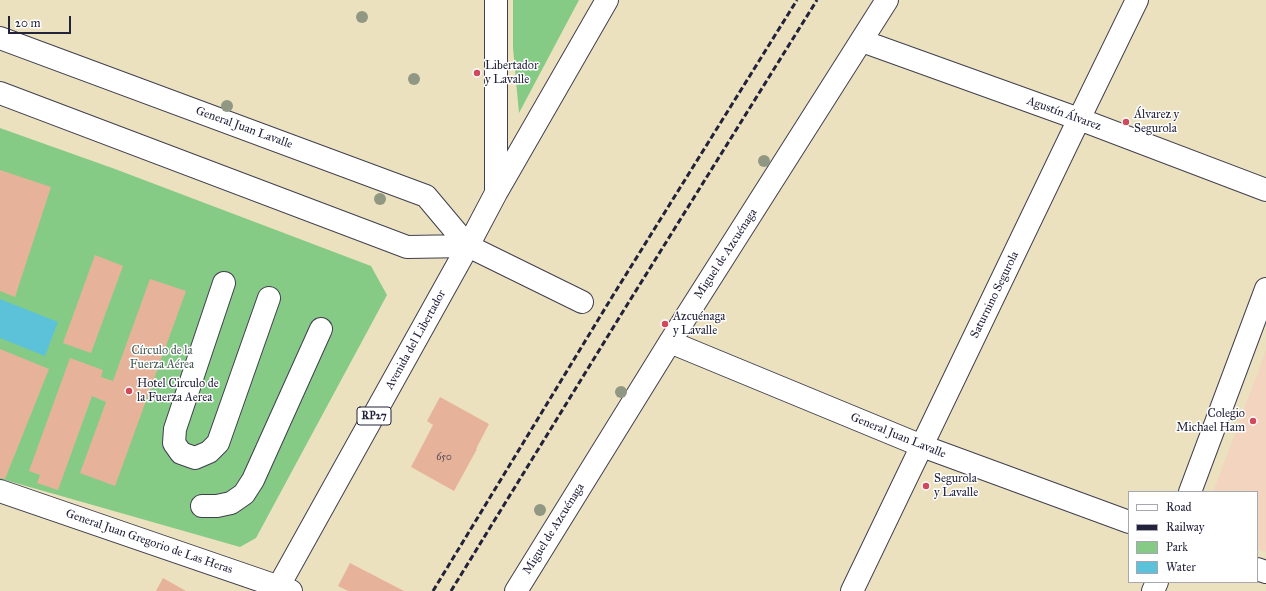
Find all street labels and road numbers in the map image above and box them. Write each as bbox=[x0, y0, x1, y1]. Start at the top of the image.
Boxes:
street label: Agustín Álvarez bbox=[1025, 94, 1103, 134]
street label: General Juan Lavalle bbox=[194, 104, 294, 152]
street label: Miguel de Azcuénaga bbox=[691, 206, 761, 302]
street label: Saturnino Segurola bbox=[968, 249, 1022, 341]
street label: Avenida del Libertador bbox=[383, 288, 449, 392]
road number: RP27 bbox=[357, 407, 391, 425]
street label: General Juan Lavalle bbox=[848, 410, 948, 462]
street label: Miguel de Azcuénaga bbox=[520, 481, 588, 577]
street label: General Juan Gregorio de Las Heras bbox=[64, 507, 234, 577]

